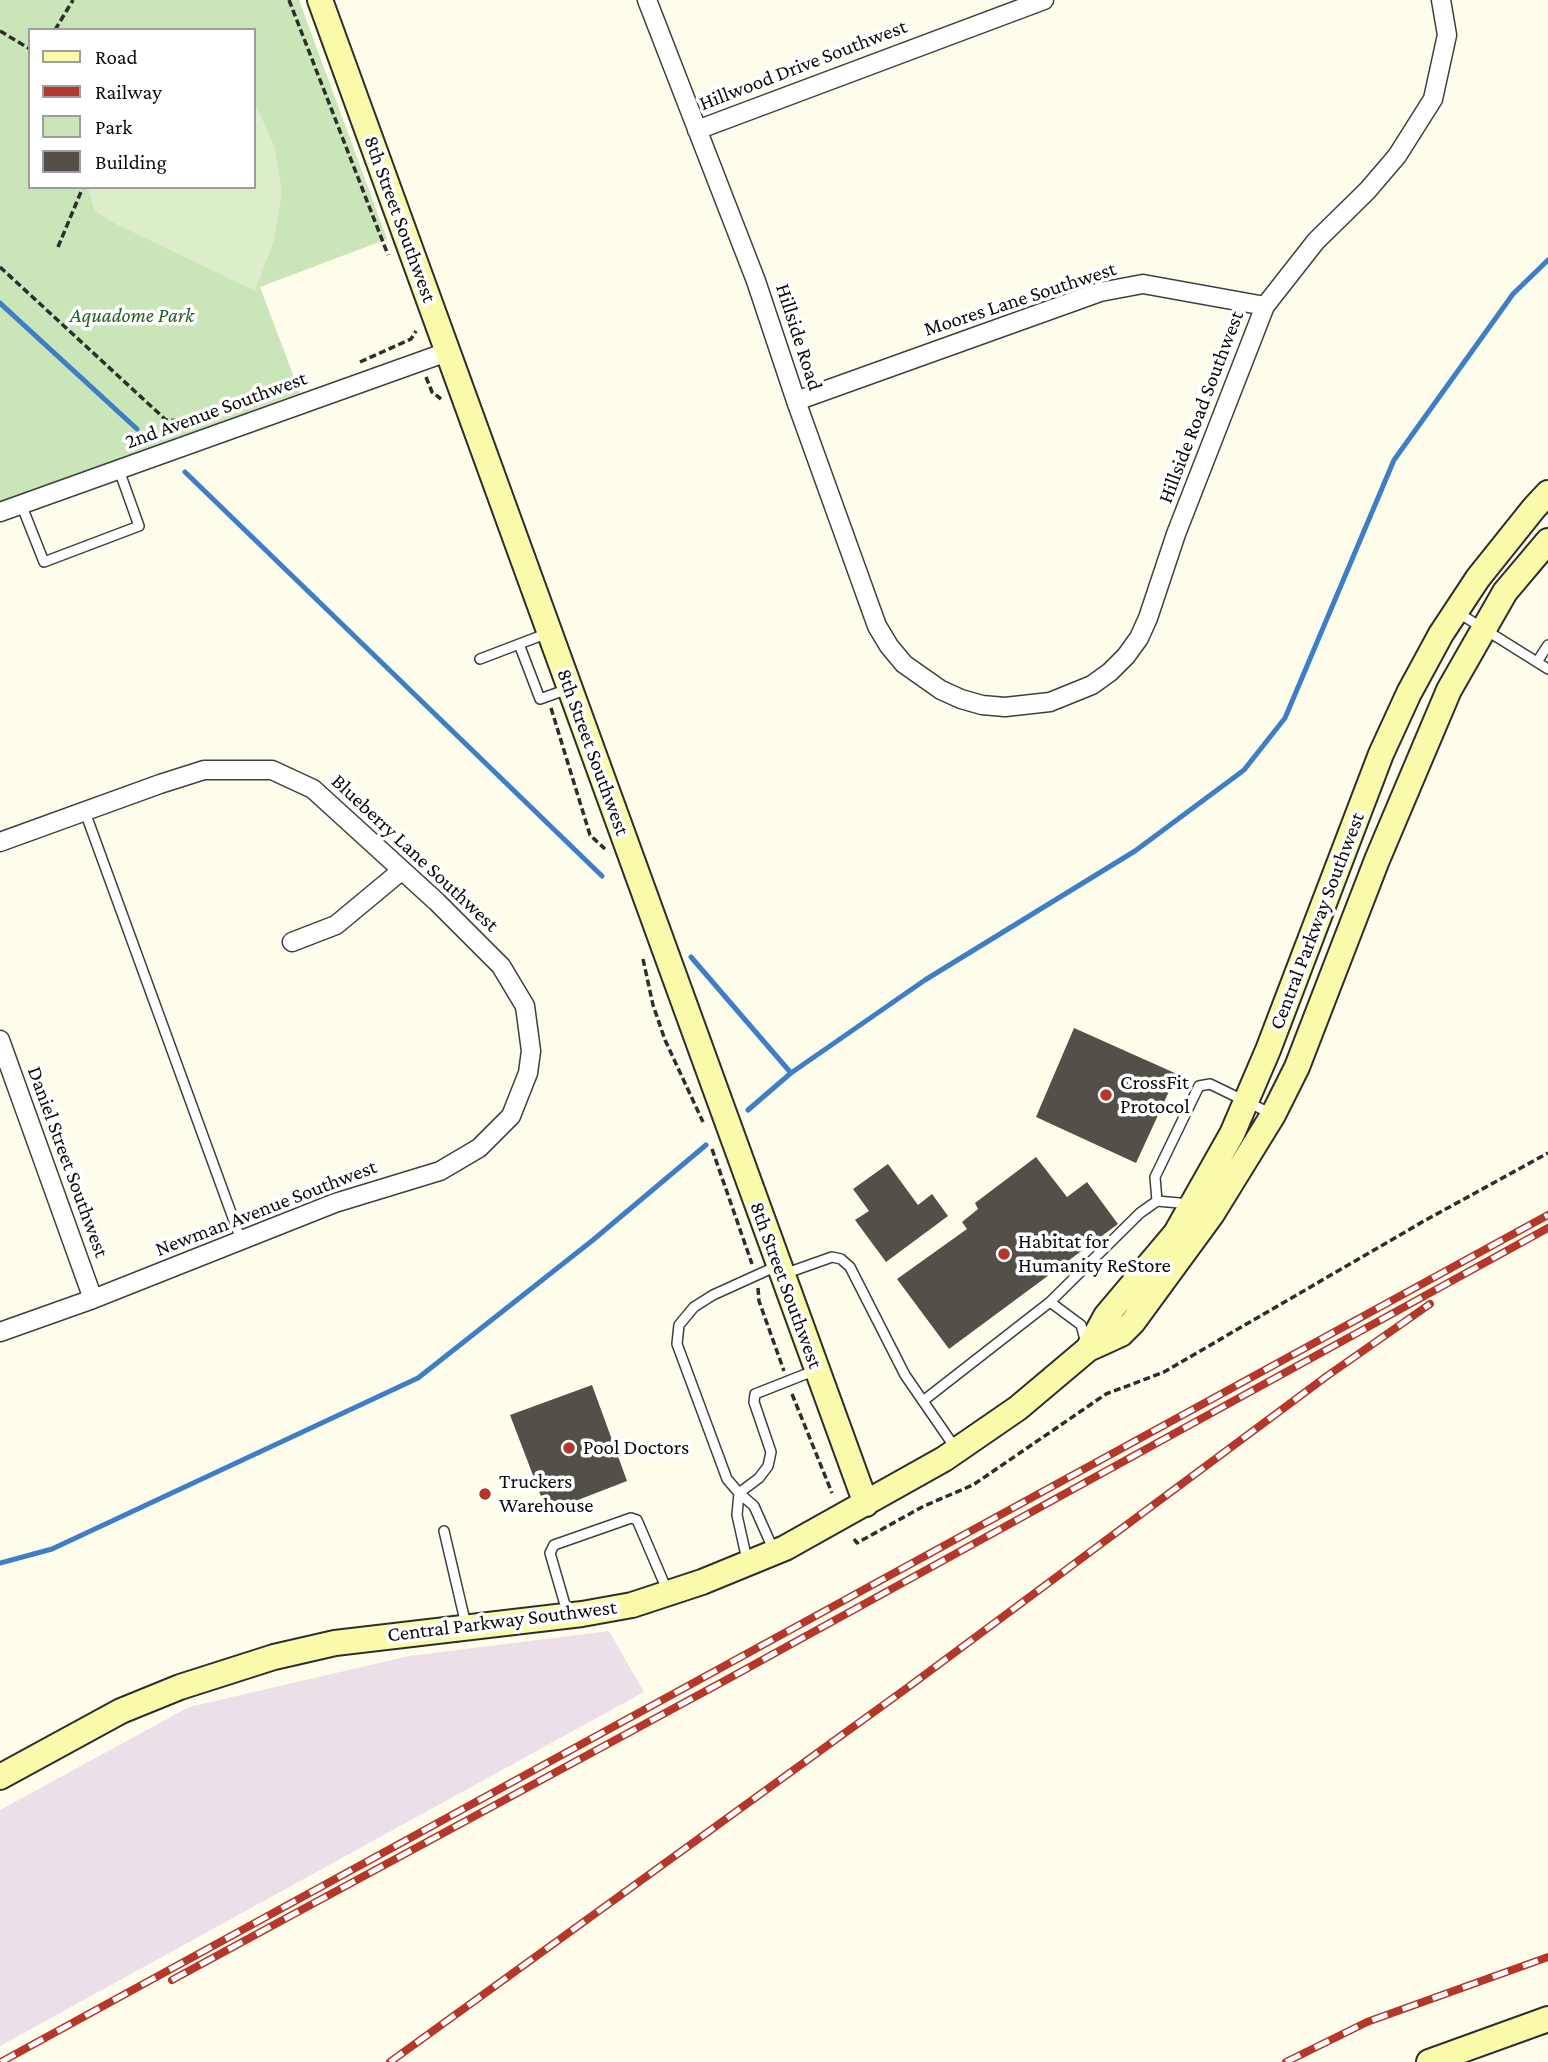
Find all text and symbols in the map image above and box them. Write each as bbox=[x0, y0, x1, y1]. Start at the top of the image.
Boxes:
street label: Hillwood Drive Southwest bbox=[696, 14, 910, 116]
legend bbox=[28, 28, 256, 189]
text: Road bbox=[95, 45, 138, 69]
text: Railway bbox=[95, 80, 162, 104]
text: Park bbox=[95, 115, 132, 139]
street label: 8th Street Southwest bbox=[358, 132, 442, 306]
text: Building bbox=[95, 150, 167, 174]
street label: Moores Lane Southwest bbox=[921, 256, 1119, 342]
street label: Hillside Road bbox=[770, 280, 828, 394]
park label: Aquadome Park bbox=[70, 303, 194, 329]
street label: Hillside Road Southwest bbox=[1153, 307, 1249, 507]
street label: 2nd Avenue Southwest bbox=[122, 365, 310, 455]
street label: 8th Street Southwest bbox=[551, 665, 635, 839]
street label: Blueberry Lane Southwest bbox=[326, 769, 504, 937]
street label: Central Parkway Southwest bbox=[1264, 809, 1370, 1033]
street label: Daniel Street Southwest bbox=[22, 1063, 114, 1261]
place label: CrossFit Protocol bbox=[1120, 1070, 1190, 1120]
marker: CrossFit Protocol bbox=[1098, 1087, 1114, 1103]
street label: Newman Avenue Southwest bbox=[152, 1154, 380, 1262]
street label: 8th Street Southwest bbox=[744, 1198, 828, 1372]
place label: Habitat for Humanity ReStore bbox=[1018, 1229, 1171, 1279]
marker: Habitat for Humanity ReStore bbox=[996, 1246, 1012, 1262]
place label: Pool Doctors bbox=[583, 1435, 689, 1461]
marker: Pool Doctors bbox=[561, 1440, 577, 1456]
place label: Truckers Warehouse bbox=[499, 1469, 594, 1519]
marker: Truckers Warehouse bbox=[477, 1486, 493, 1502]
street label: Central Parkway Southwest bbox=[386, 1594, 618, 1648]

